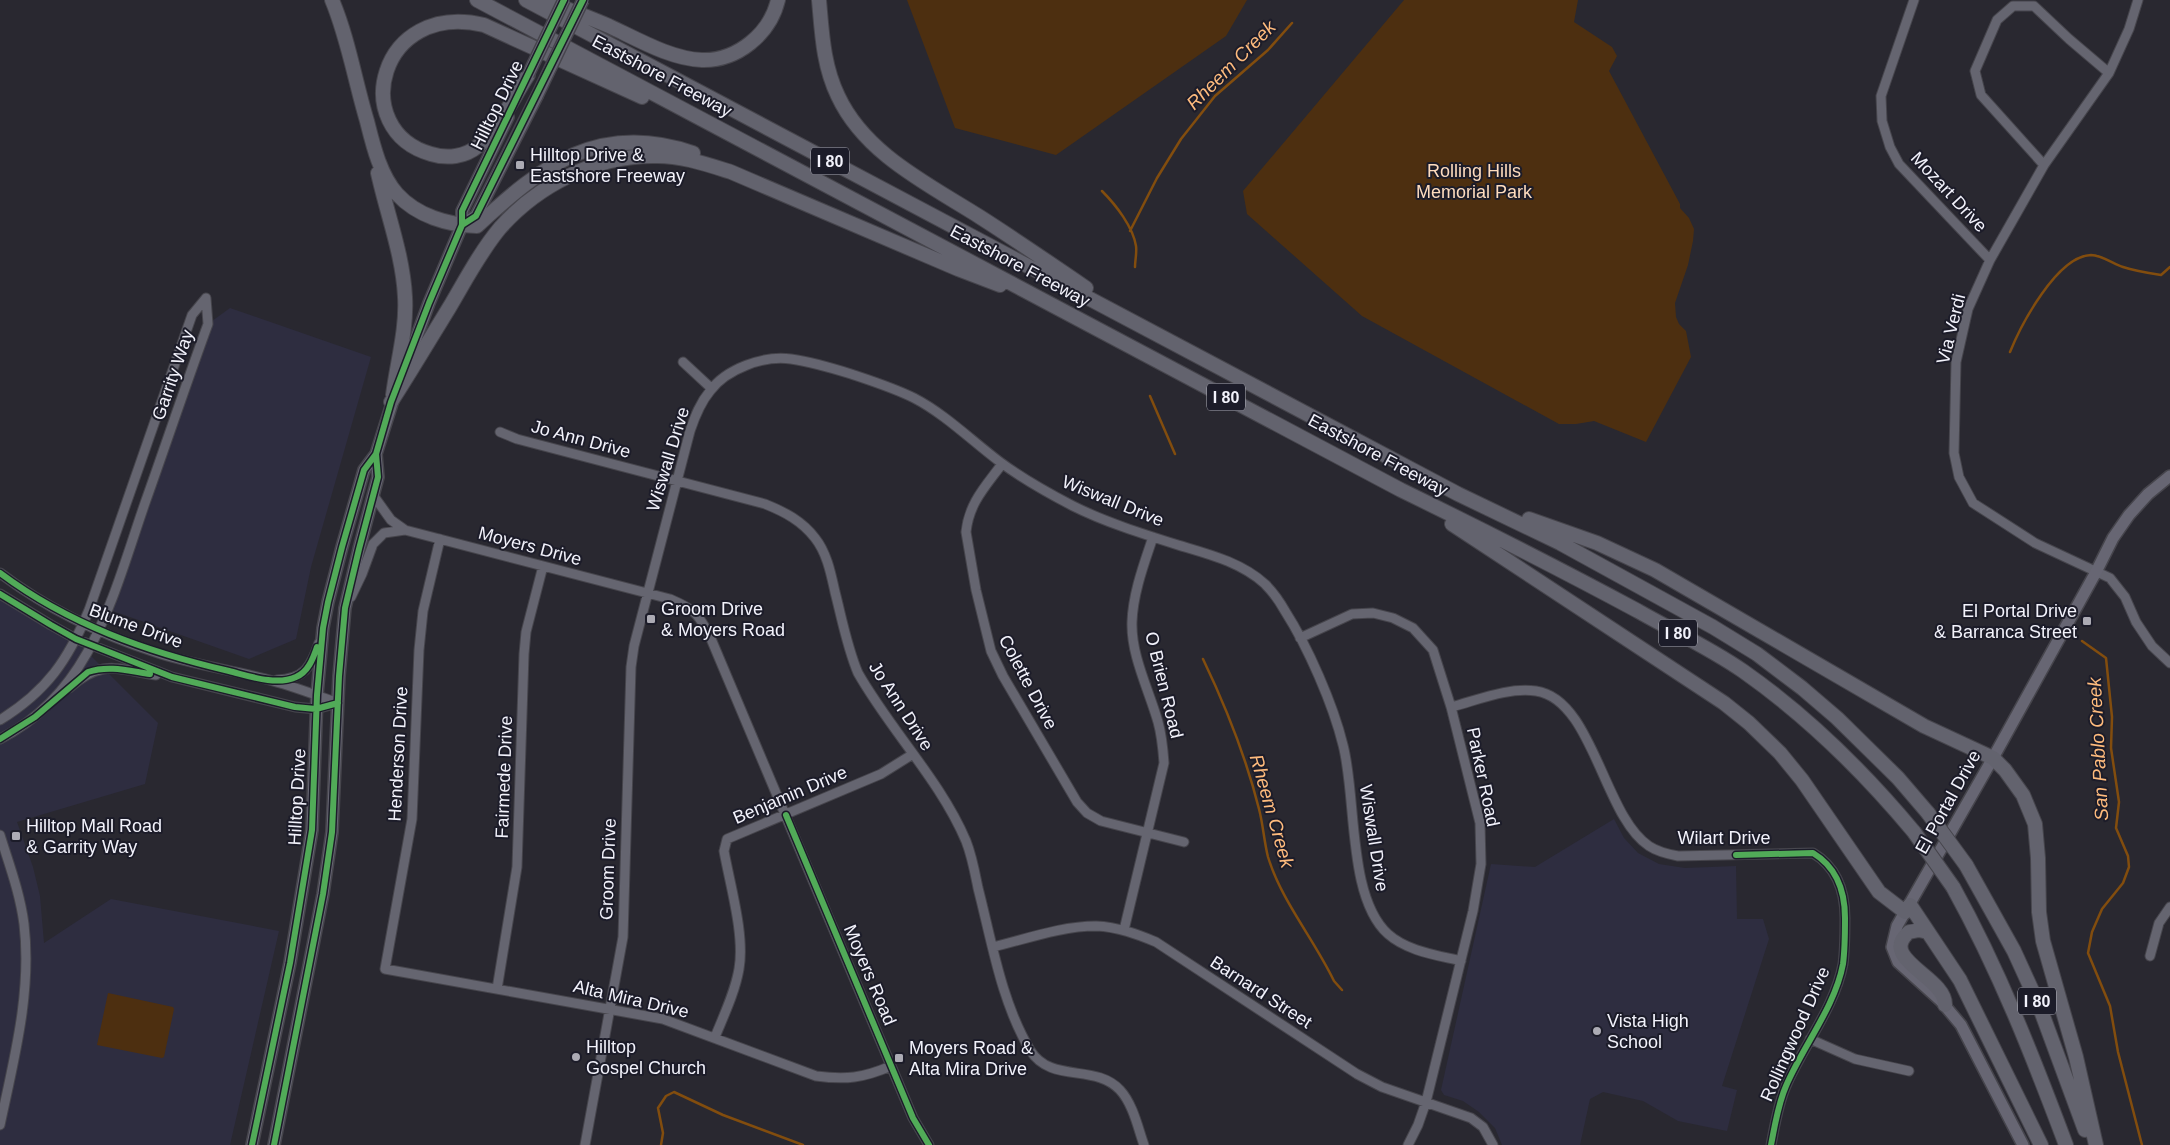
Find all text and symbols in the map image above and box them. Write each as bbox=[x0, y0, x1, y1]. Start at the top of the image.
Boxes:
water label: Rheem Creek bbox=[1182, 15, 1281, 114]
street label: Eastshore Freeway bbox=[589, 31, 735, 121]
street label: Hilltop Drive bbox=[467, 57, 527, 153]
place label: Hilltop Drive & Eastshore Freeway bbox=[530, 145, 685, 186]
road number: I 80 bbox=[811, 148, 849, 175]
street label: Mozart Drive bbox=[1907, 148, 1991, 236]
marker: Hilltop Drive & Eastshore Freeway bbox=[514, 159, 526, 171]
park label: Rolling Hills Memorial Park bbox=[1416, 161, 1533, 202]
street label: Eastshore Freeway bbox=[947, 221, 1093, 311]
street label: Via Verdi bbox=[1933, 292, 1969, 366]
street label: Garrity Way bbox=[148, 327, 198, 423]
road number: I 80 bbox=[1207, 384, 1245, 411]
street label: Wiswall Drive bbox=[643, 404, 693, 514]
street label: Eastshore Freeway bbox=[1305, 410, 1451, 500]
street label: Jo Ann Drive bbox=[529, 416, 633, 462]
street label: Wiswall Drive bbox=[1059, 471, 1167, 531]
street label: Moyers Drive bbox=[476, 523, 584, 569]
place label: Groom Drive & Moyers Road bbox=[661, 599, 785, 640]
street label: Blume Drive bbox=[87, 600, 185, 652]
place label: El Portal Drive & Barranca Street bbox=[1934, 601, 2077, 642]
marker: Groom Drive & Moyers Road bbox=[645, 613, 657, 625]
marker: El Portal Drive & Barranca Street bbox=[2081, 615, 2093, 627]
road number: I 80 bbox=[1659, 620, 1697, 646]
street label: O Brien Road bbox=[1141, 630, 1187, 740]
street label: Colette Drive bbox=[995, 631, 1061, 733]
street label: Jo Ann Drive bbox=[865, 658, 937, 754]
water label: San Pablo Creek bbox=[2084, 675, 2112, 821]
street label: Henderson Drive bbox=[384, 686, 412, 822]
street label: Fairmede Drive bbox=[492, 715, 516, 839]
street label: Parker Road bbox=[1463, 725, 1503, 829]
street label: El Portal Drive bbox=[1911, 747, 1985, 857]
street label: Hilltop Drive bbox=[284, 748, 310, 846]
water label: Rheem Creek bbox=[1246, 752, 1299, 872]
street label: Benjamin Drive bbox=[730, 762, 850, 828]
street label: Wiswall Drive bbox=[1356, 783, 1392, 893]
place label: Hilltop Mall Road & Garrity Way bbox=[26, 816, 162, 857]
street label: Groom Drive bbox=[596, 818, 620, 920]
street label: Wilart Drive bbox=[1678, 828, 1771, 848]
marker: Hilltop Mall Road & Garrity Way bbox=[10, 830, 22, 842]
street label: Moyers Road bbox=[840, 922, 900, 1028]
street label: Barnard Street bbox=[1206, 952, 1316, 1032]
street label: Rollingwood Drive bbox=[1756, 964, 1834, 1104]
street label: Alta Mira Drive bbox=[571, 976, 691, 1022]
road number: I 80 bbox=[2018, 988, 2056, 1014]
place label: Vista High School bbox=[1607, 1011, 1689, 1052]
marker: Vista High School bbox=[1591, 1025, 1603, 1037]
place label: Hilltop Gospel Church bbox=[586, 1037, 706, 1078]
place label: Moyers Road & Alta Mira Drive bbox=[909, 1038, 1033, 1079]
marker: Hilltop Gospel Church bbox=[570, 1051, 582, 1063]
marker: Moyers Road & Alta Mira Drive bbox=[893, 1052, 905, 1064]

